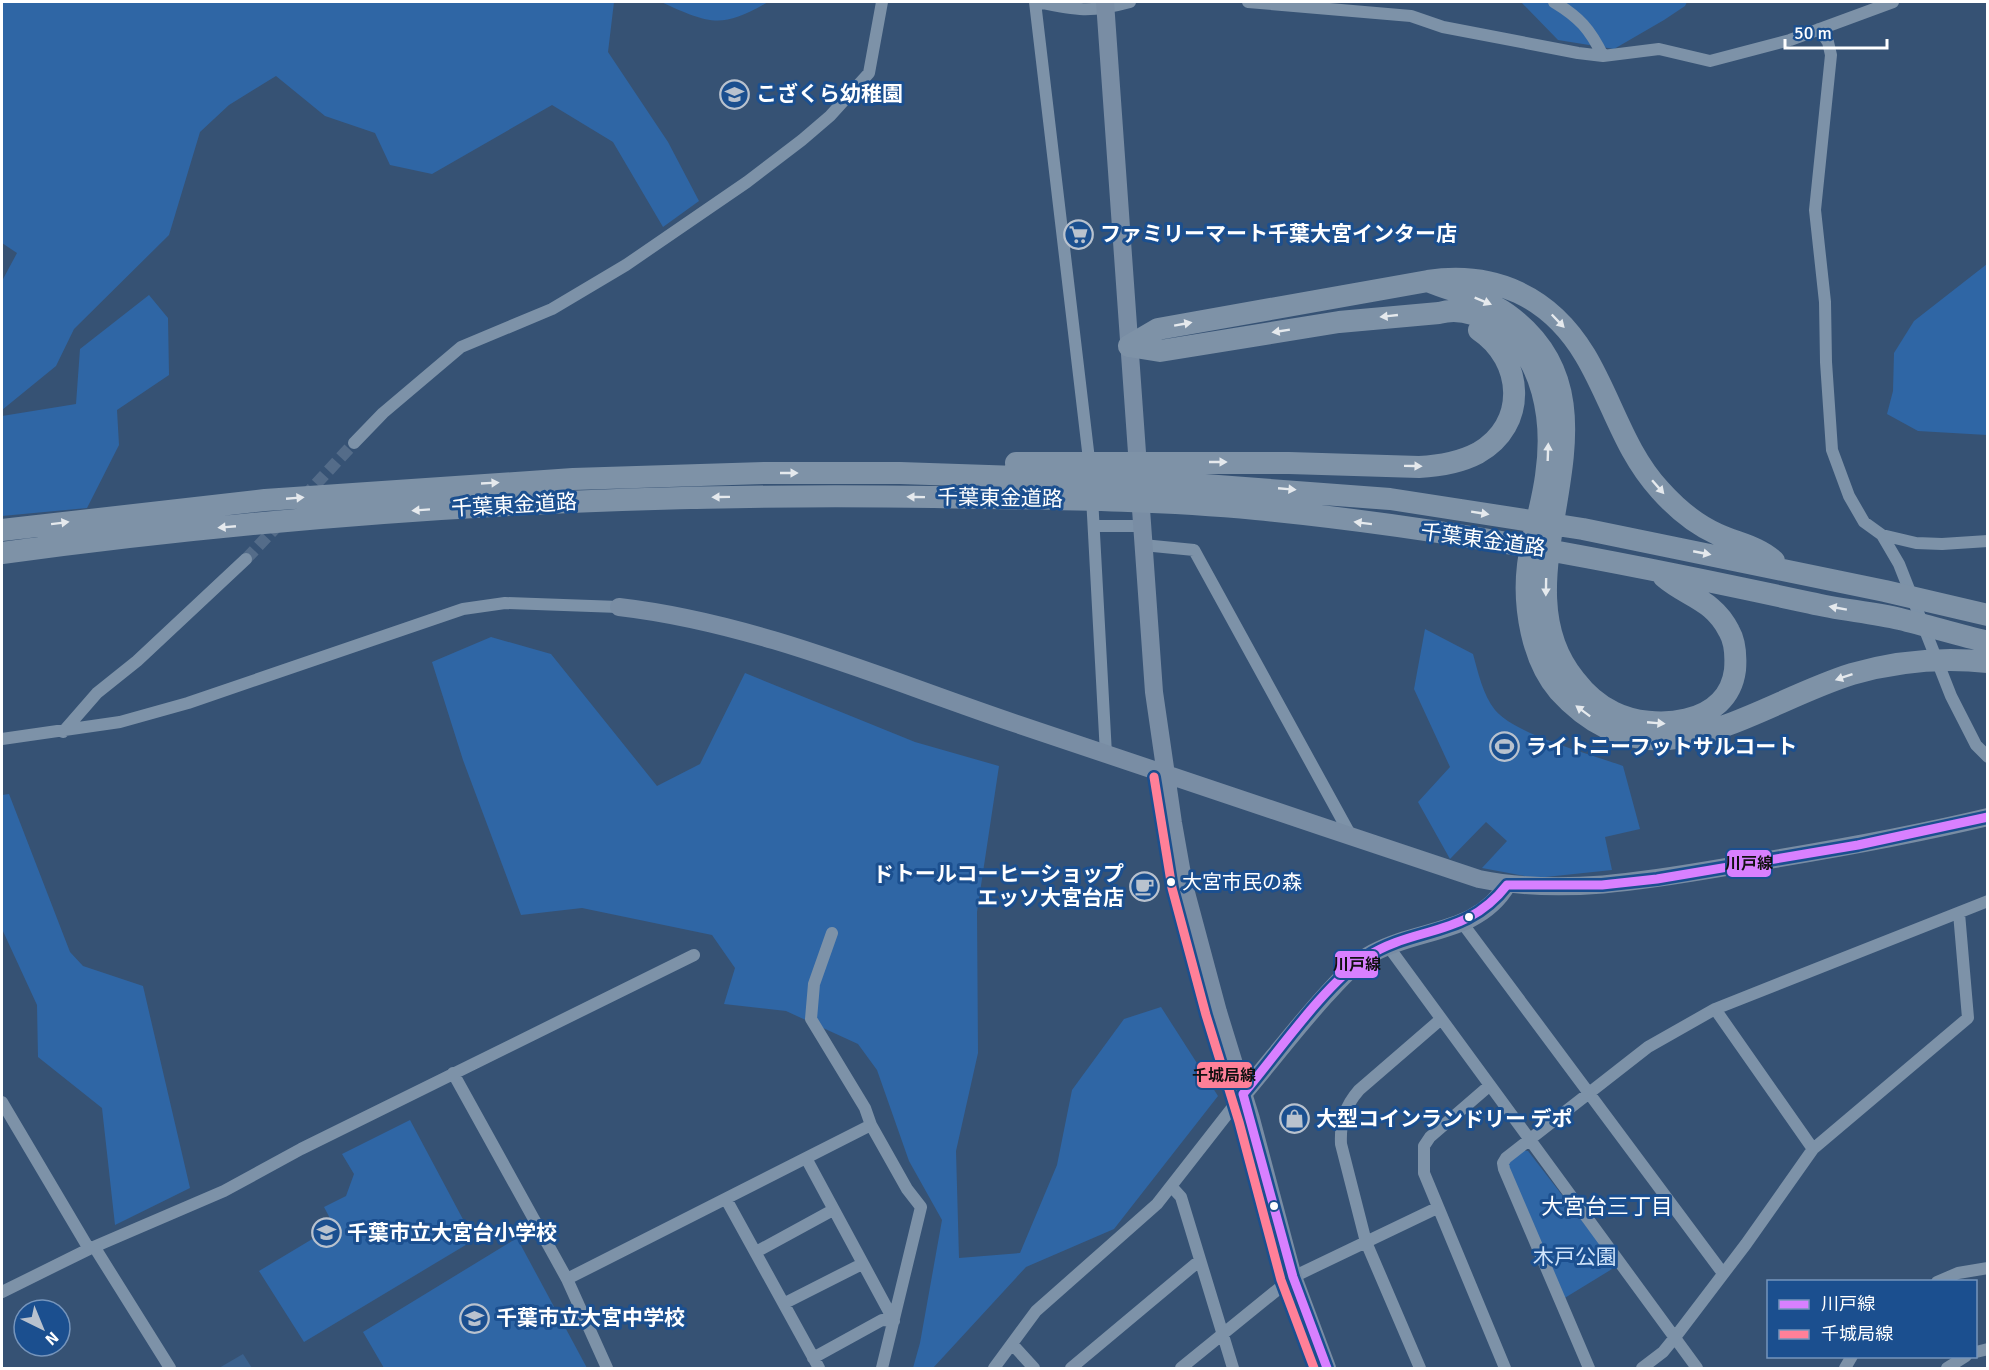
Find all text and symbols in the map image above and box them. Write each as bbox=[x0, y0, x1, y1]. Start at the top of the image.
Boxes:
scale bar bbox=[1785, 12, 1887, 50]
text: 50 m bbox=[1794, 22, 1832, 44]
school or university icon: こざくら幼稚園 bbox=[719, 78, 751, 110]
place label: こざくら幼稚園 bbox=[756, 81, 903, 107]
supermarket icon: ファミリーマート千葉大宮インター店 bbox=[1063, 218, 1095, 250]
place label: ファミリーマート千葉大宮インター店 bbox=[1100, 221, 1457, 247]
one-way arrow bbox=[1474, 296, 1492, 306]
one-way arrow bbox=[1379, 311, 1398, 321]
one-way arrow bbox=[1551, 314, 1565, 329]
one-way arrow bbox=[1174, 320, 1193, 329]
one-way arrow bbox=[1271, 327, 1290, 336]
one-way arrow bbox=[1543, 442, 1552, 461]
one-way arrow bbox=[1208, 457, 1227, 467]
one-way arrow bbox=[1403, 462, 1422, 471]
one-way arrow bbox=[780, 468, 799, 478]
one-way arrow bbox=[480, 479, 499, 488]
one-way arrow bbox=[1651, 479, 1664, 494]
street label: 千葉東金道路 bbox=[937, 484, 1063, 512]
one-way arrow bbox=[1277, 484, 1296, 494]
street label: 千葉東金道路 bbox=[450, 489, 578, 521]
one-way arrow bbox=[906, 492, 925, 501]
one-way arrow bbox=[286, 493, 305, 502]
one-way arrow bbox=[711, 493, 730, 502]
one-way arrow bbox=[411, 505, 430, 515]
one-way arrow bbox=[1471, 509, 1490, 518]
one-way arrow bbox=[1353, 518, 1372, 527]
street label: 千葉東金道路 bbox=[1419, 518, 1547, 562]
one-way arrow bbox=[50, 519, 69, 528]
one-way arrow bbox=[217, 522, 236, 532]
one-way arrow bbox=[1692, 549, 1711, 558]
one-way arrow bbox=[1541, 578, 1551, 597]
one-way arrow bbox=[1829, 604, 1848, 613]
one-way arrow bbox=[1834, 673, 1852, 683]
one-way arrow bbox=[1575, 705, 1591, 718]
one-way arrow bbox=[1647, 718, 1666, 727]
sports icon: ライトニーフットサルコート bbox=[1489, 731, 1521, 763]
place label: ライトニーフットサルコート bbox=[1526, 734, 1797, 760]
line badge: 川戸線 bbox=[1726, 849, 1772, 878]
text: 川戸線 bbox=[1725, 854, 1773, 874]
place label: ドトールコーヒーショップ エッソ大宮台店 bbox=[873, 861, 1124, 911]
cafe icon: ドトールコーヒーショップ エッソ大宮台店 bbox=[1129, 870, 1161, 902]
place label: 大宮市民の森 bbox=[1182, 870, 1302, 895]
marker: 大宮市民の森 bbox=[1165, 876, 1177, 888]
unlabelled marker bbox=[1463, 911, 1475, 923]
line badge: 川戸線 bbox=[1334, 950, 1379, 979]
text: 川戸線 bbox=[1333, 955, 1381, 975]
line badge: 千城局線 bbox=[1196, 1061, 1253, 1089]
text: 千城局線 bbox=[1192, 1066, 1256, 1086]
shop icon: 大型コインランドリー デポ bbox=[1279, 1103, 1311, 1135]
place label: 大型コインランドリー デポ bbox=[1316, 1106, 1573, 1132]
district label: 大宮台三丁目 bbox=[1541, 1193, 1673, 1220]
unlabelled marker bbox=[1268, 1200, 1280, 1212]
school or university icon: 千葉市立大宮台小学校 bbox=[310, 1217, 342, 1249]
place label: 千葉市立大宮台小学校 bbox=[347, 1220, 557, 1246]
park label: 木戸公園 bbox=[1533, 1244, 1617, 1270]
legend bbox=[1767, 1280, 1977, 1358]
text: 川戸線 bbox=[1821, 1293, 1875, 1315]
north arrow bbox=[12, 1298, 72, 1358]
school or university icon: 千葉市立大宮中学校 bbox=[459, 1302, 491, 1334]
place label: 千葉市立大宮中学校 bbox=[496, 1305, 685, 1331]
text: 千城局線 bbox=[1821, 1323, 1893, 1345]
text: N bbox=[41, 1327, 62, 1349]

